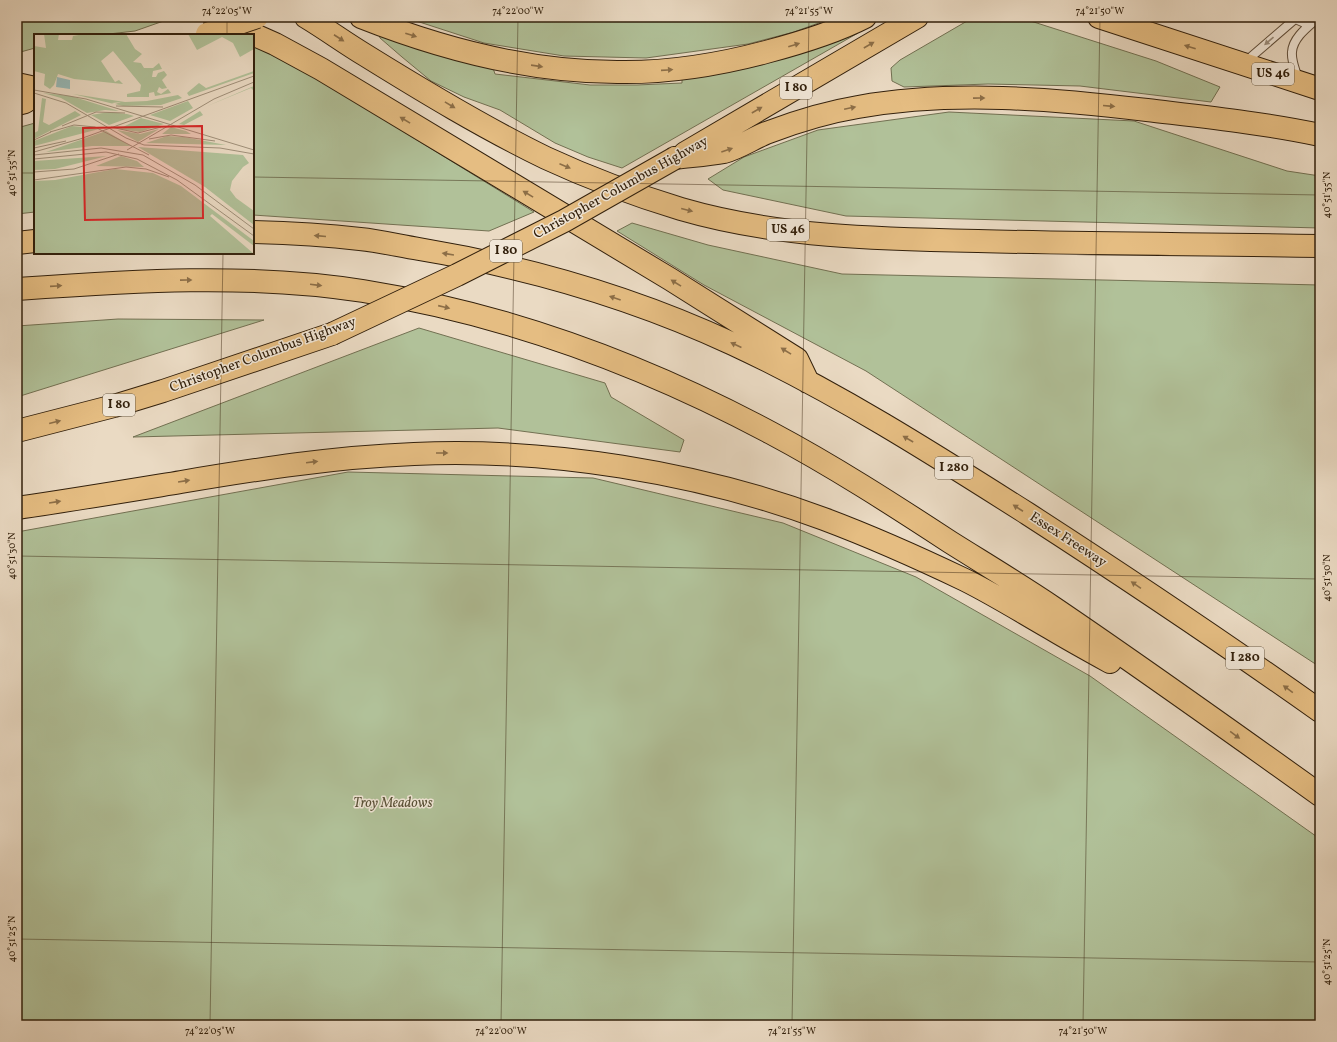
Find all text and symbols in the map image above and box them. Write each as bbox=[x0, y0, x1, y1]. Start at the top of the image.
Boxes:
text: 74°22'05"W bbox=[202, 4, 252, 18]
text: 74°22'00"W bbox=[492, 4, 544, 18]
text: 74°21'55"W bbox=[785, 4, 833, 18]
text: 74°21'50"W bbox=[1076, 4, 1124, 18]
one-way arrow bbox=[406, 32, 418, 38]
inset map bbox=[34, 34, 254, 254]
one-way arrow bbox=[334, 34, 344, 42]
one-way arrow bbox=[1263, 37, 1274, 46]
one-way arrow bbox=[788, 41, 800, 47]
one-way arrow bbox=[863, 41, 875, 48]
one-way arrow bbox=[1183, 44, 1195, 50]
one-way arrow bbox=[531, 63, 543, 69]
road number: US 46 bbox=[1252, 63, 1294, 85]
one-way arrow bbox=[661, 67, 673, 74]
road number: I 80 bbox=[780, 77, 812, 99]
one-way arrow bbox=[973, 95, 986, 101]
one-way arrow bbox=[444, 102, 456, 109]
one-way arrow bbox=[1103, 103, 1115, 110]
one-way arrow bbox=[844, 105, 856, 111]
one-way arrow bbox=[751, 107, 763, 114]
one-way arrow bbox=[399, 116, 411, 123]
street label: Christopher Columbus Highway bbox=[530, 132, 712, 244]
one-way arrow bbox=[722, 147, 734, 153]
text: 40°51'35"N bbox=[5, 149, 19, 196]
one-way arrow bbox=[560, 163, 571, 169]
text: 40°51'35"N bbox=[1320, 171, 1334, 218]
one-way arrow bbox=[522, 190, 534, 197]
one-way arrow bbox=[681, 208, 693, 214]
road number: US 46 bbox=[767, 219, 809, 241]
one-way arrow bbox=[314, 232, 326, 239]
road number: I 80 bbox=[490, 240, 522, 262]
one-way arrow bbox=[442, 251, 455, 257]
one-way arrow bbox=[180, 277, 192, 284]
one-way arrow bbox=[670, 279, 681, 286]
one-way arrow bbox=[309, 282, 322, 288]
one-way arrow bbox=[50, 283, 62, 290]
one-way arrow bbox=[608, 295, 620, 301]
one-way arrow bbox=[437, 304, 450, 310]
street label: Christopher Columbus Highway bbox=[167, 312, 359, 398]
one-way arrow bbox=[730, 342, 741, 348]
one-way arrow bbox=[780, 348, 792, 355]
road number: I 80 bbox=[103, 394, 135, 416]
one-way arrow bbox=[49, 418, 61, 424]
one-way arrow bbox=[902, 436, 914, 443]
one-way arrow bbox=[436, 450, 449, 456]
road number: I 280 bbox=[935, 457, 973, 479]
one-way arrow bbox=[306, 459, 318, 465]
one-way arrow bbox=[178, 478, 190, 484]
one-way arrow bbox=[49, 499, 62, 505]
one-way arrow bbox=[1013, 504, 1023, 512]
street label: Essex Freeway bbox=[1026, 508, 1111, 572]
text: 40°51'30"N bbox=[5, 532, 19, 580]
text: 40°51'30"N bbox=[1320, 554, 1334, 602]
one-way arrow bbox=[1130, 581, 1141, 588]
road number: I 280 bbox=[1226, 647, 1264, 669]
one-way arrow bbox=[1283, 684, 1294, 693]
one-way arrow bbox=[1230, 731, 1241, 739]
park label: Troy Meadows bbox=[353, 794, 433, 813]
text: 40°51'25"N bbox=[5, 915, 19, 962]
text: 40°51'25"N bbox=[1320, 938, 1334, 985]
text: 74°22'05"W bbox=[185, 1024, 235, 1038]
text: 74°22'00"W bbox=[475, 1024, 527, 1038]
text: 74°21'55"W bbox=[768, 1024, 816, 1038]
text: 74°21'50"W bbox=[1059, 1024, 1107, 1038]

